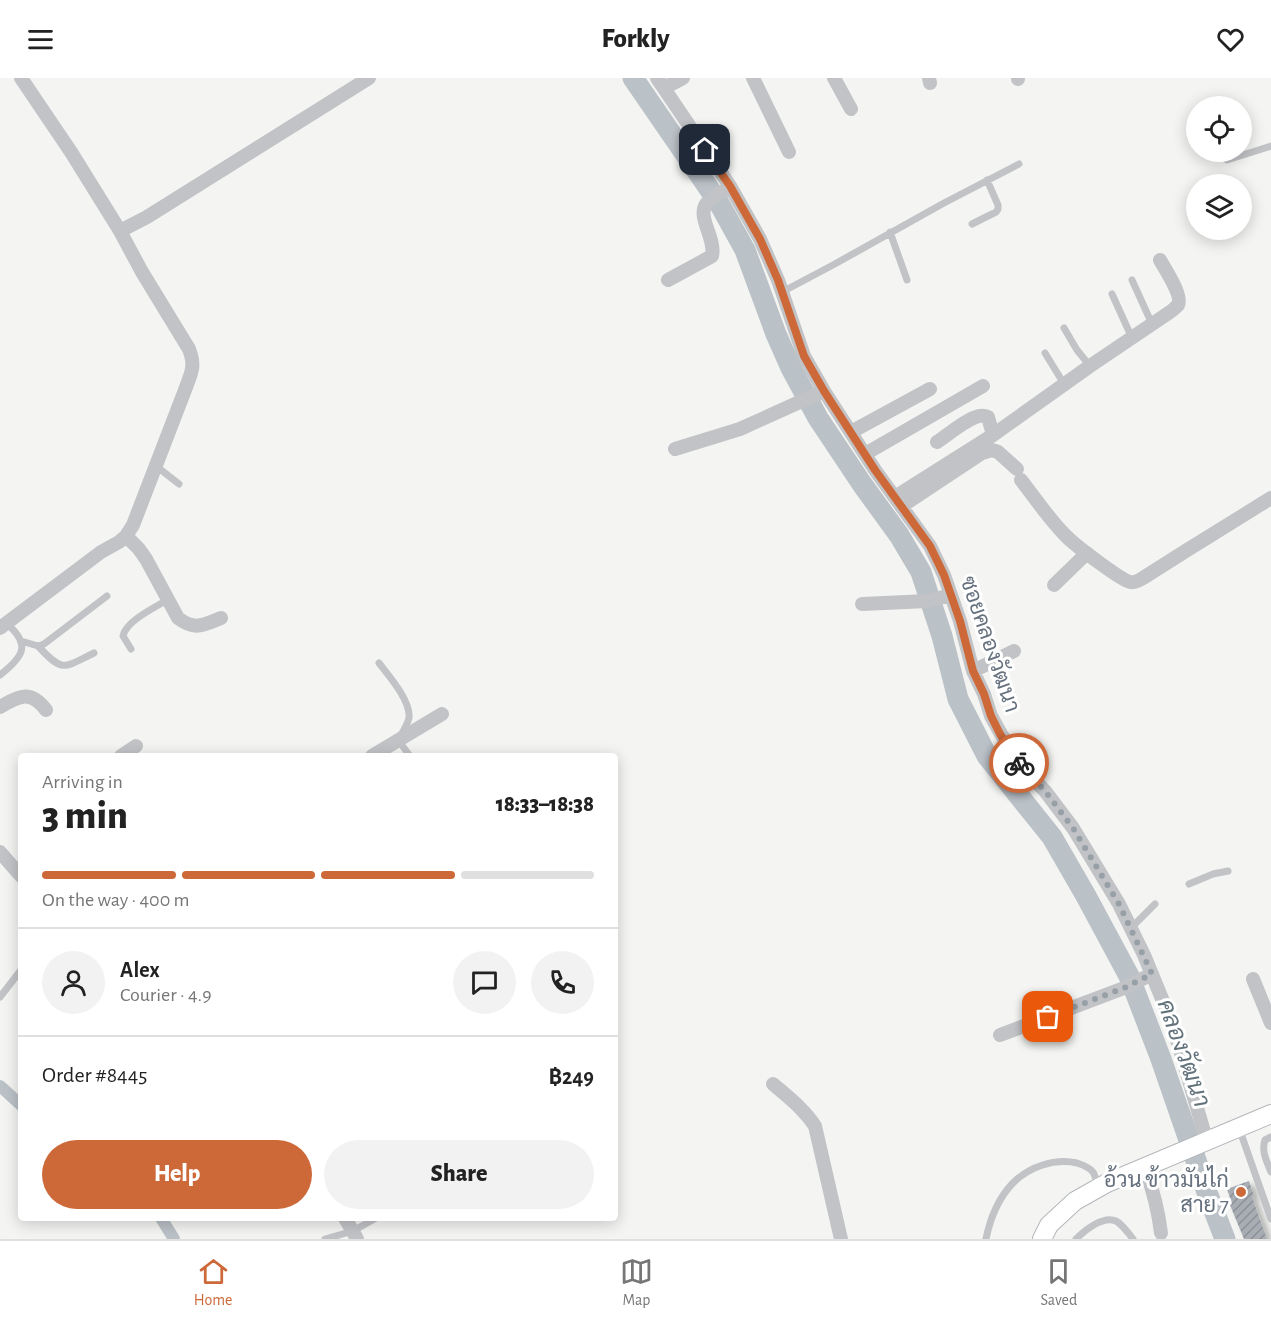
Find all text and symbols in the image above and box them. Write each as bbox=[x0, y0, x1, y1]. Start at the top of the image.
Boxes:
icon: menu bbox=[24, 23, 57, 56]
icon: heart bbox=[1214, 23, 1247, 56]
text: Forkly bbox=[601, 25, 670, 52]
map controls bbox=[1186, 96, 1252, 240]
button: locate bbox=[1186, 96, 1252, 162]
pin bbox=[679, 124, 730, 175]
icon: home bbox=[688, 133, 721, 166]
button: layers bbox=[1186, 174, 1252, 240]
street label: ซอยคลองวัฒนา bbox=[957, 573, 1026, 715]
courier bbox=[989, 733, 1049, 793]
icon: bike bbox=[1003, 747, 1036, 780]
text: Arriving in bbox=[42, 772, 123, 792]
text: 18:33–18:38 bbox=[496, 793, 594, 815]
text: 3 min bbox=[42, 797, 128, 836]
text: On the way · 400 m bbox=[42, 890, 190, 910]
button: person bbox=[42, 951, 105, 1014]
button: chat bbox=[453, 951, 516, 1014]
button: phone bbox=[531, 951, 594, 1014]
text: Alex bbox=[120, 959, 160, 981]
text: Courier · 4.9 bbox=[120, 985, 212, 1005]
pin bbox=[1022, 991, 1073, 1042]
water label: คลองวัฒนา bbox=[1153, 995, 1216, 1110]
icon: bag bbox=[1031, 1000, 1064, 1033]
text: Order #8445 bbox=[42, 1064, 147, 1086]
text: ฿249 bbox=[549, 1066, 594, 1088]
button: Help bbox=[42, 1140, 312, 1209]
button: Share bbox=[324, 1140, 594, 1209]
place label: อ้วน ข้าวมันไก่ สาย 7 bbox=[1103, 1165, 1229, 1216]
marker: อ้วน ข้าวมันไก่ สาย 7 bbox=[1234, 1185, 1248, 1199]
tab: Home bbox=[194, 1255, 232, 1310]
tab: Map bbox=[620, 1255, 653, 1310]
tab: Saved bbox=[1041, 1255, 1077, 1310]

